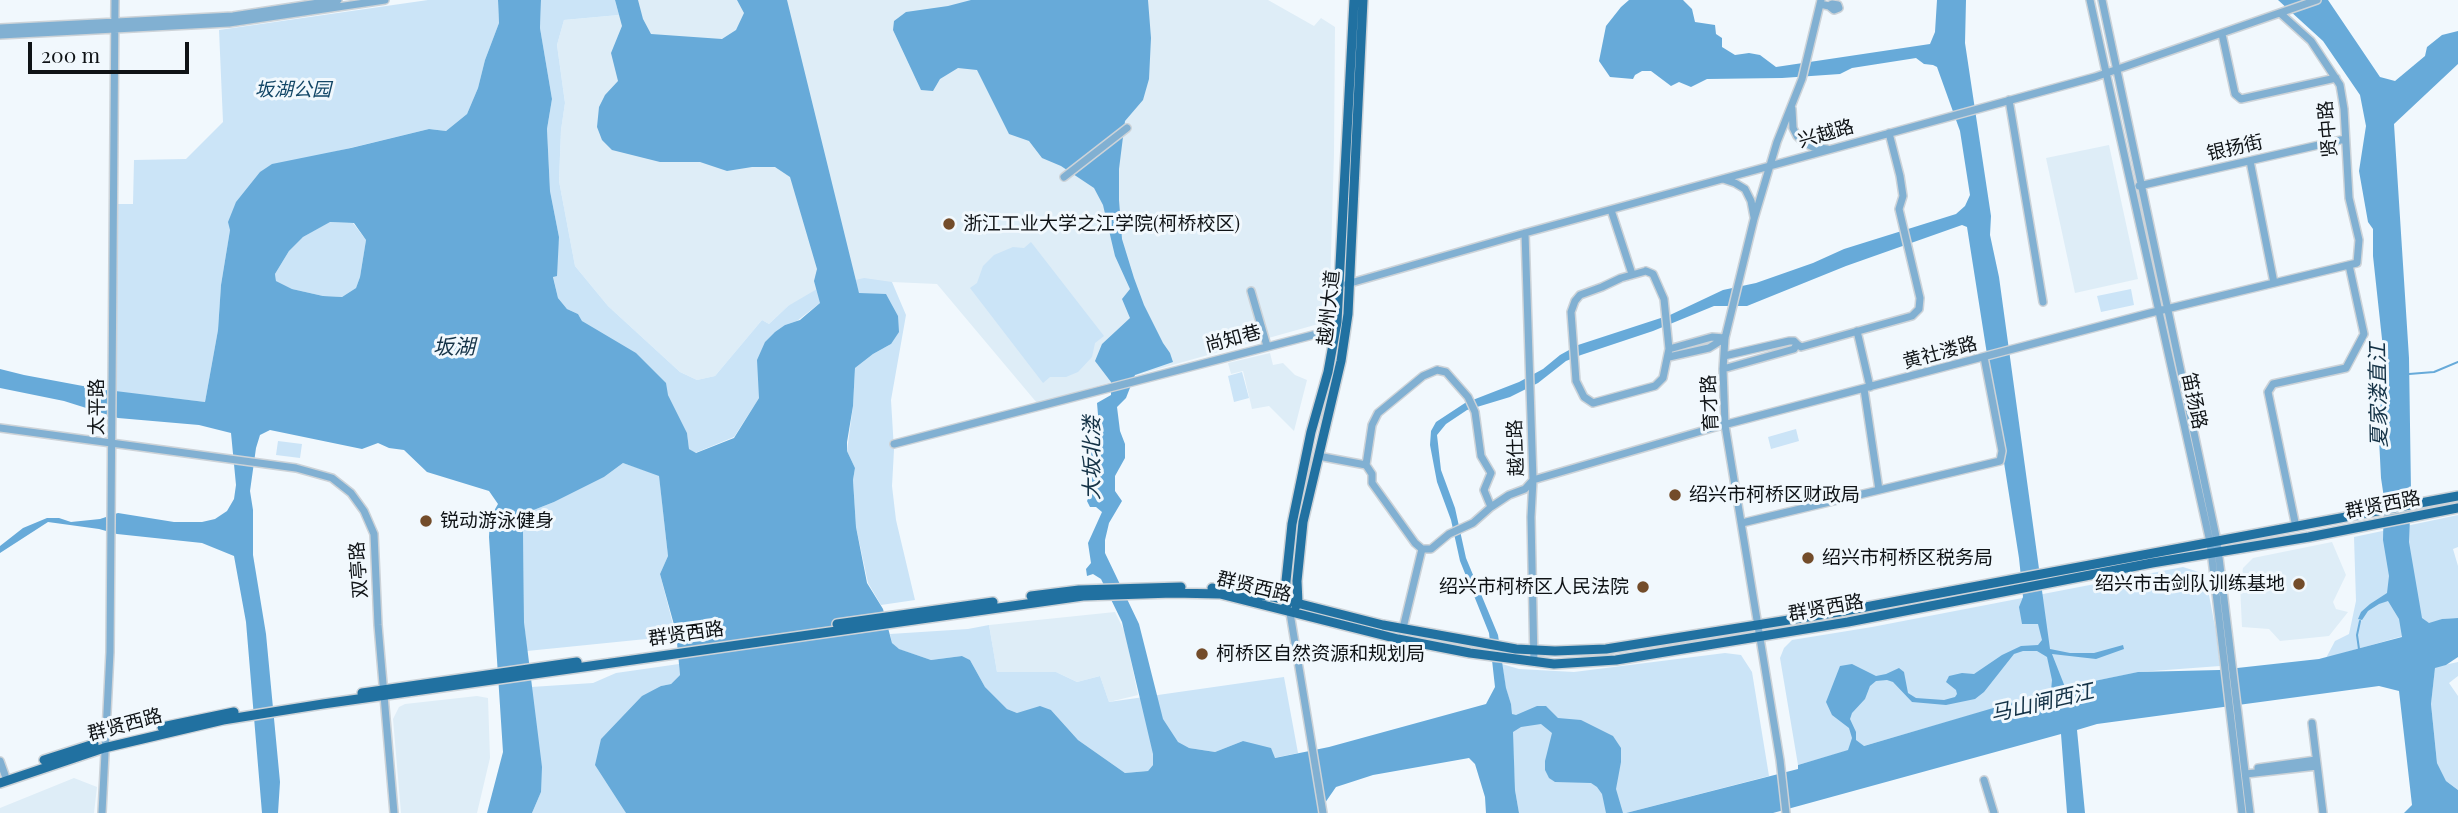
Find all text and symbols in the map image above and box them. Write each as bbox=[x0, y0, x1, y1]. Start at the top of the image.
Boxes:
scale bar bbox=[32, 28, 192, 72]
text: 200 m bbox=[41, 40, 100, 68]
park label: 坂湖公园 bbox=[255, 79, 331, 101]
street label: 贤中路 bbox=[2314, 100, 2342, 158]
street label: 兴越路 bbox=[1795, 115, 1857, 153]
street label: 银扬街 bbox=[2205, 130, 2265, 166]
place label: 浙江工业大学之江学院(柯桥校区) bbox=[963, 213, 1240, 235]
marker: 浙江工业大学之江学院(柯桥校区) bbox=[941, 216, 957, 232]
street label: 越州大道 bbox=[1314, 269, 1344, 347]
street label: 尚知巷 bbox=[1203, 321, 1263, 357]
street label: 黄社溇路 bbox=[1900, 332, 1980, 374]
water label: 坂湖 bbox=[433, 334, 475, 360]
water label: 夏家溇直江 bbox=[2365, 342, 2393, 448]
street label: 笛扬路 bbox=[2177, 371, 2211, 431]
street label: 育才路 bbox=[1697, 374, 1723, 432]
street label: 太平路 bbox=[86, 379, 108, 435]
water label: 大坂北溇 bbox=[1079, 416, 1105, 500]
street label: 越仕路 bbox=[1504, 419, 1528, 477]
place label: 绍兴市柯桥区财政局 bbox=[1689, 484, 1860, 506]
marker: 绍兴市柯桥区财政局 bbox=[1667, 487, 1683, 503]
street label: 群贤西路 bbox=[2344, 487, 2422, 523]
place label: 锐动游泳健身 bbox=[440, 510, 554, 532]
marker: 锐动游泳健身 bbox=[418, 513, 434, 529]
street label: 双亭路 bbox=[346, 541, 372, 599]
place label: 绍兴市柯桥区税务局 bbox=[1822, 547, 1993, 569]
marker: 绍兴市柯桥区税务局 bbox=[1800, 550, 1816, 566]
street label: 群贤西路 bbox=[1214, 567, 1294, 607]
place label: 绍兴市击剑队训练基地 bbox=[2095, 573, 2285, 595]
place label: 绍兴市柯桥区人民法院 bbox=[1439, 576, 1629, 598]
marker: 绍兴市击剑队训练基地 bbox=[2291, 576, 2307, 592]
marker: 绍兴市柯桥区人民法院 bbox=[1635, 579, 1651, 595]
street label: 群贤西路 bbox=[1787, 590, 1865, 626]
street label: 群贤西路 bbox=[647, 617, 725, 651]
place label: 柯桥区自然资源和规划局 bbox=[1216, 643, 1425, 665]
marker: 柯桥区自然资源和规划局 bbox=[1194, 646, 1210, 662]
water label: 马山闸西江 bbox=[1988, 679, 2096, 727]
street label: 群贤西路 bbox=[85, 704, 165, 746]

